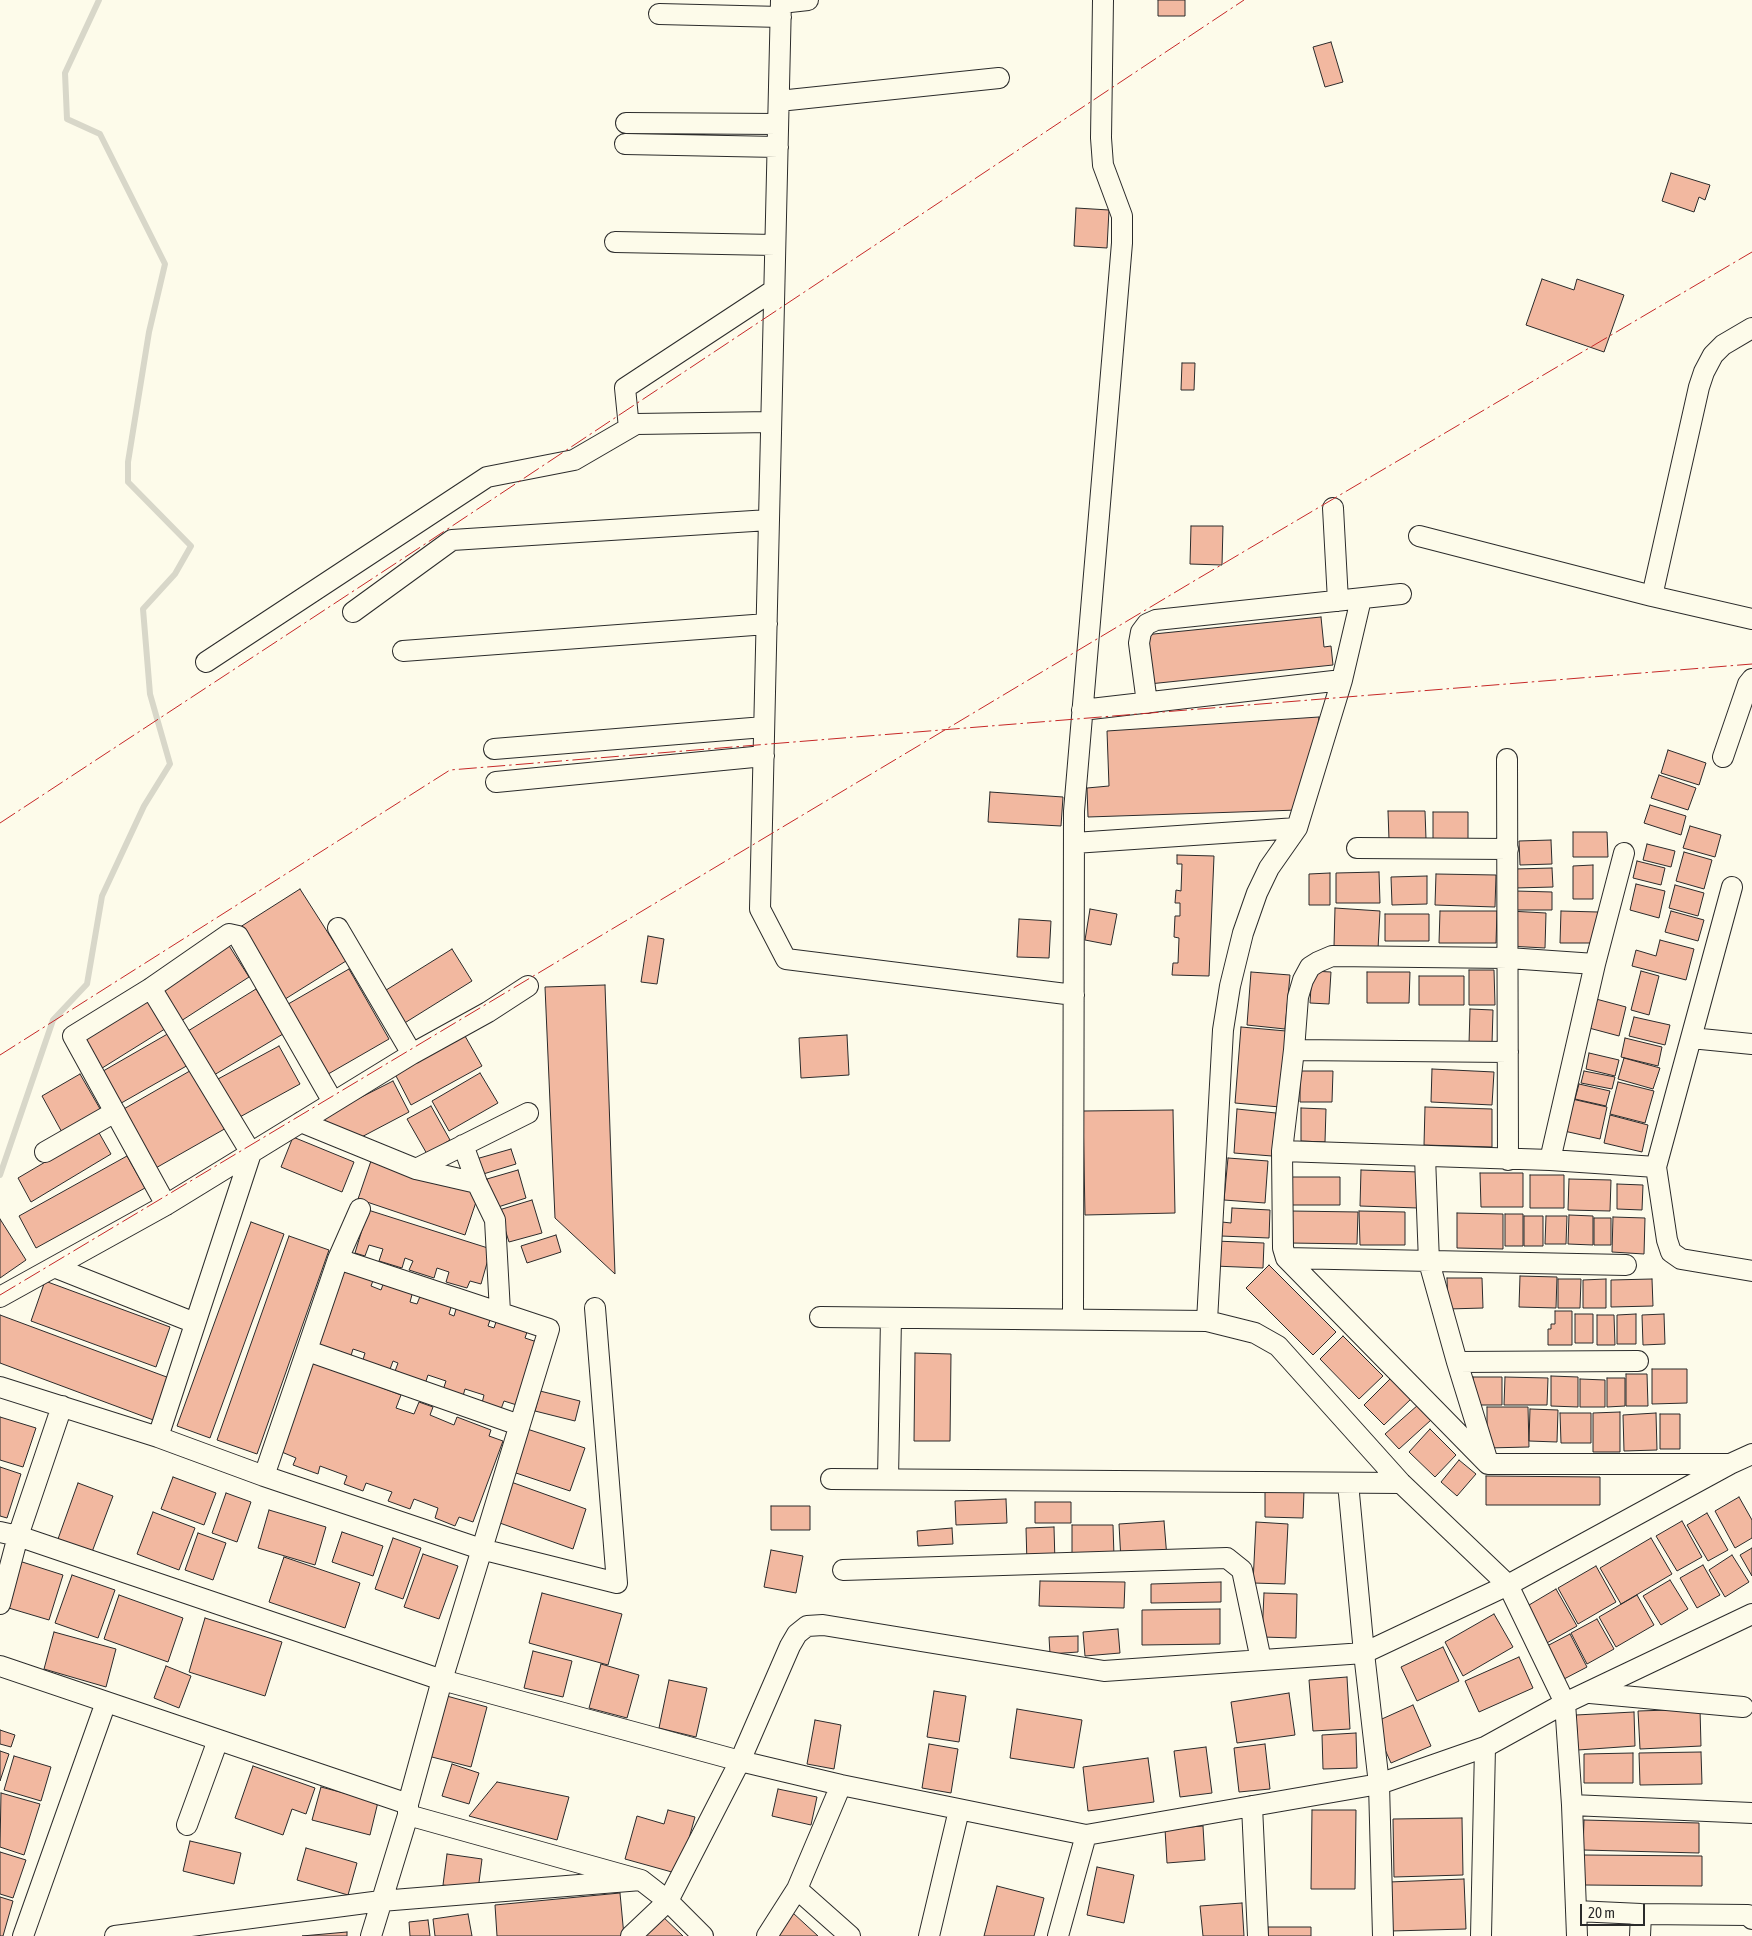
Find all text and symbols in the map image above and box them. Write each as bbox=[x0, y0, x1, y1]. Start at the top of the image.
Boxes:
scale bar bbox=[1582, 1894, 1647, 1926]
text: 20 m bbox=[1588, 1904, 1615, 1921]

